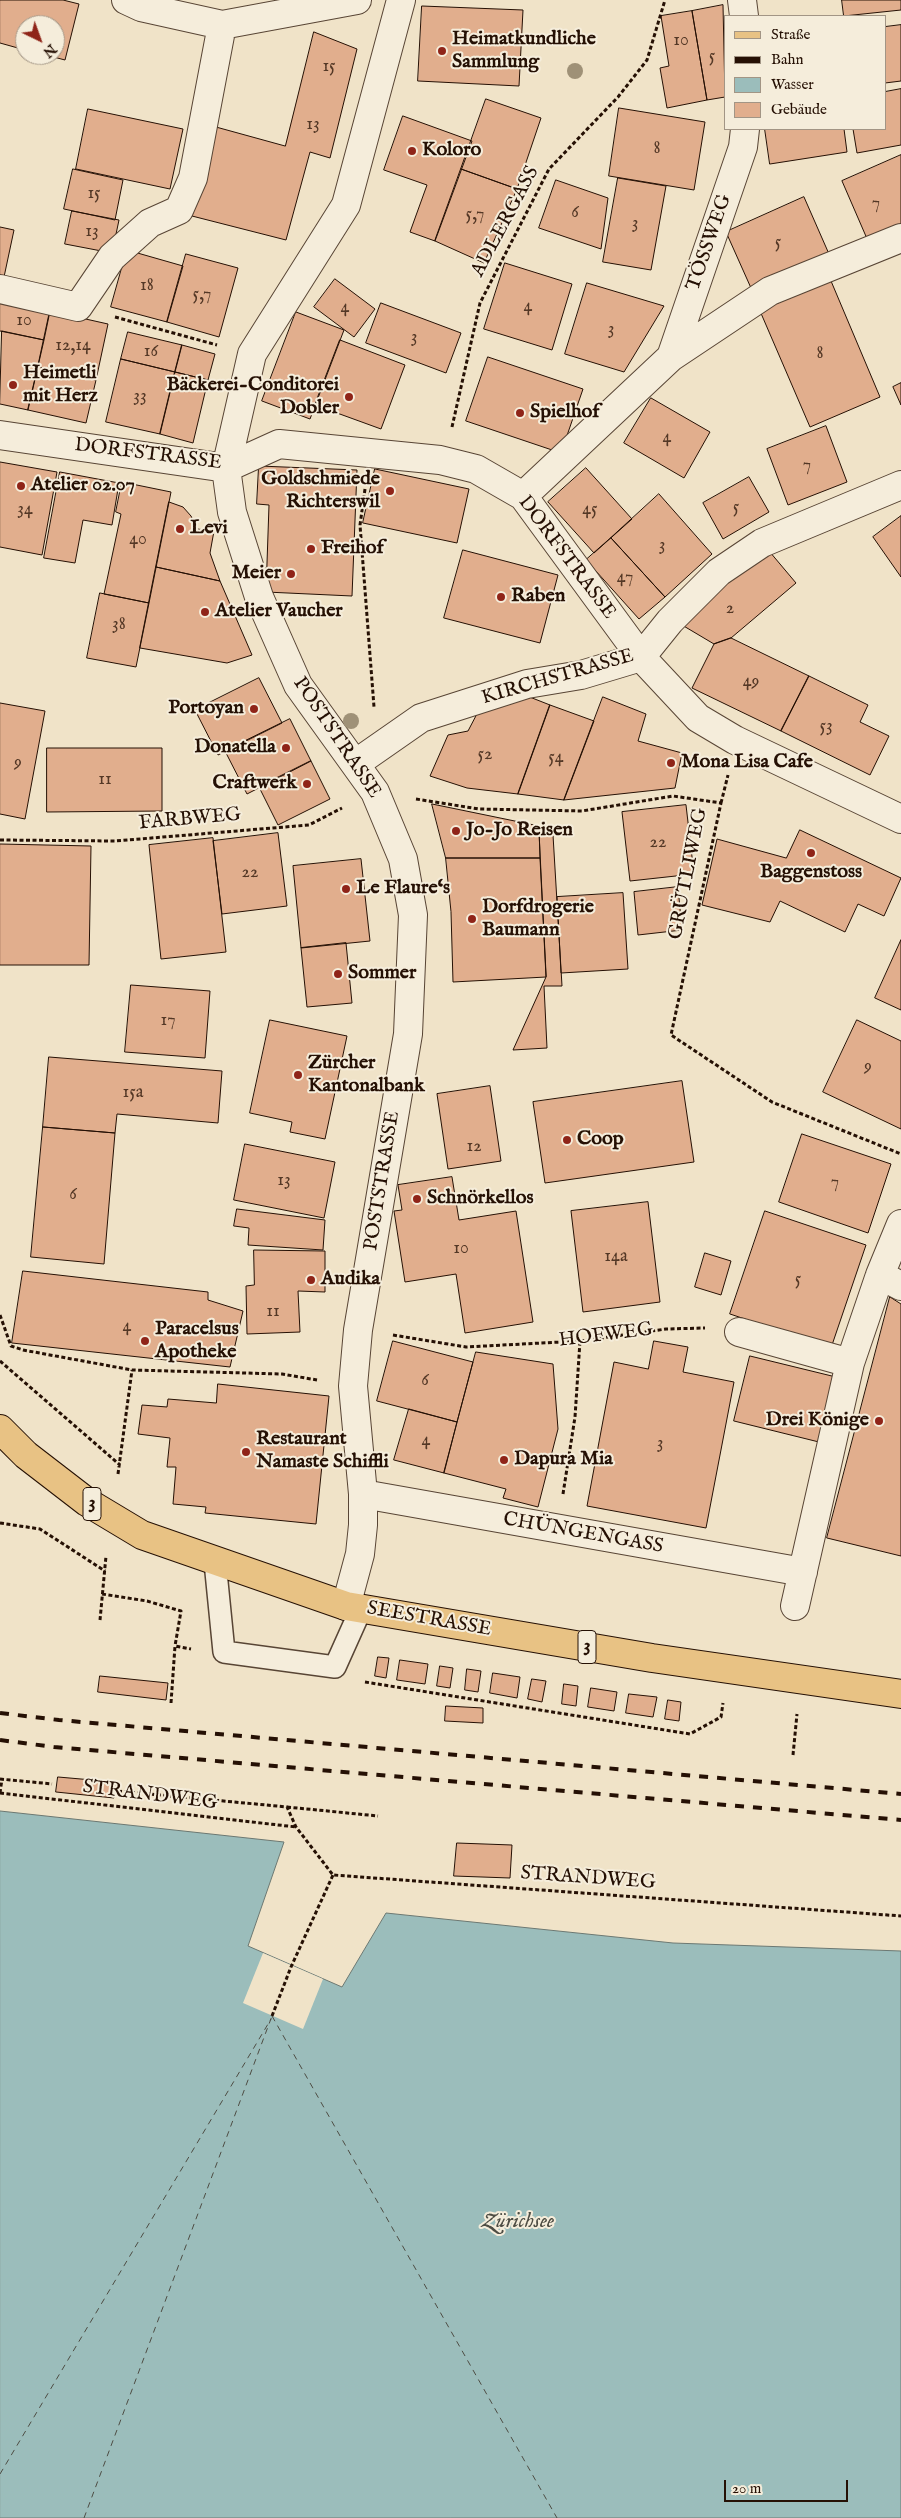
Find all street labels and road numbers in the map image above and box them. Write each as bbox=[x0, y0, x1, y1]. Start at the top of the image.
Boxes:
street label: ADLERGASS bbox=[467, 163, 545, 281]
street label: TÖSSWEG bbox=[682, 192, 738, 294]
street label: DORFSTRASSE bbox=[73, 434, 223, 476]
street label: DORFSTRASSE bbox=[512, 492, 620, 624]
street label: KIRCHSTRASSE bbox=[479, 645, 637, 711]
street label: POSTSTRASSE bbox=[287, 673, 385, 803]
street label: FARBWEG bbox=[138, 804, 242, 836]
street label: GRÜTLIWEG bbox=[664, 806, 714, 942]
street label: POSTSTRASSE bbox=[360, 1110, 406, 1252]
street label: HOFWEG bbox=[557, 1318, 655, 1354]
road number: 3 bbox=[83, 1488, 101, 1520]
street label: CHÜNGENGASS bbox=[501, 1508, 665, 1560]
street label: SEESTRASSE bbox=[365, 1597, 493, 1643]
road number: 3 bbox=[578, 1630, 596, 1664]
street label: STRANDWEG bbox=[81, 1776, 219, 1816]
street label: STRANDWEG bbox=[520, 1862, 656, 1896]

